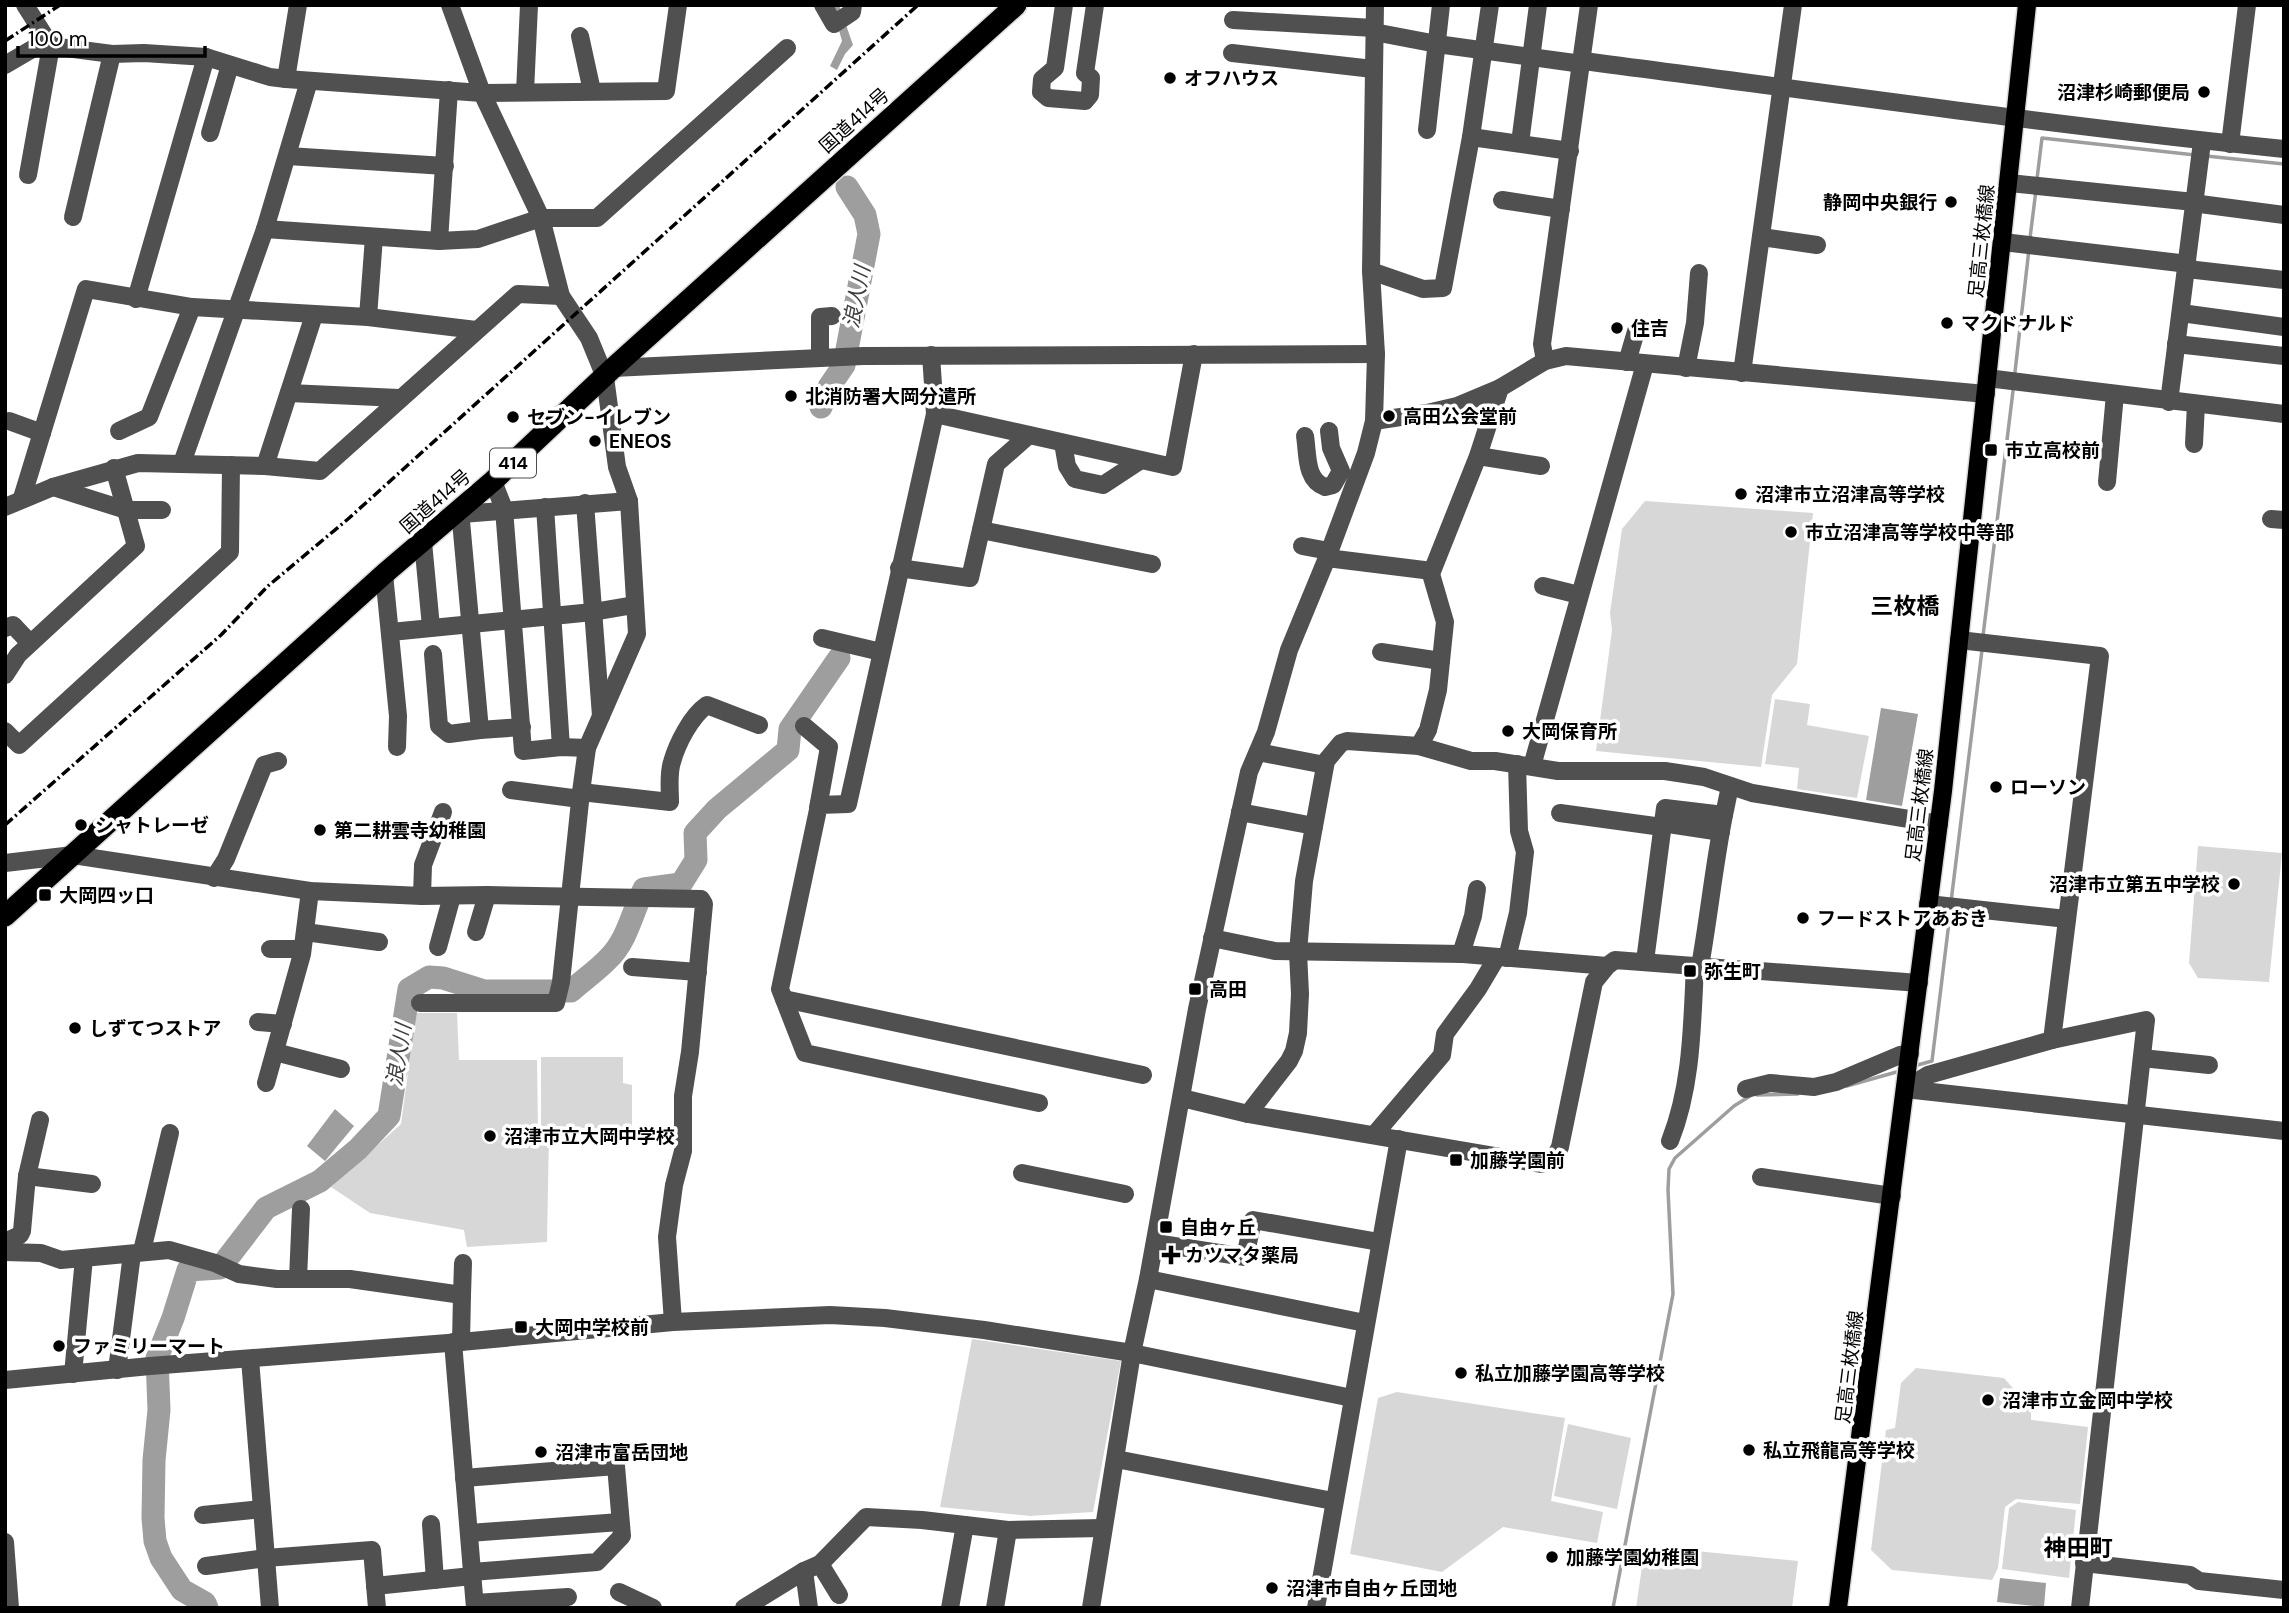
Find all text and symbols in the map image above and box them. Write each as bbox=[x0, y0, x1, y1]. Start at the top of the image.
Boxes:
scale bar bbox=[18, 14, 205, 58]
text: 100 m bbox=[28, 25, 88, 53]
place label: オフハウス bbox=[1184, 66, 1279, 91]
marker: オフハウス bbox=[1162, 70, 1178, 86]
place label: 沼津杉崎郵便局 bbox=[2057, 80, 2190, 105]
street label: 国道414号 bbox=[814, 82, 895, 158]
marker: 沼津杉崎郵便局 bbox=[2196, 84, 2212, 100]
street label: 足高三枚橋線 bbox=[1963, 183, 2000, 299]
place label: 静岡中央銀行 bbox=[1823, 190, 1937, 215]
marker: 静岡中央銀行 bbox=[1943, 194, 1959, 210]
water label: 浪人川 bbox=[837, 261, 877, 331]
place label: マクドナルド bbox=[1961, 311, 2075, 336]
marker: マクドナルド bbox=[1939, 315, 1955, 331]
place label: 住吉 bbox=[1631, 316, 1669, 341]
marker: 住吉 bbox=[1609, 320, 1625, 336]
place label: 北消防署大岡分遣所 bbox=[805, 384, 976, 409]
marker: 北消防署大岡分遣所 bbox=[783, 388, 799, 404]
place label: 高田公会堂前 bbox=[1403, 404, 1517, 429]
place label: セブン-イレブン bbox=[527, 405, 671, 430]
marker: 高田公会堂前 bbox=[1381, 408, 1397, 424]
marker: セブン-イレブン bbox=[505, 409, 521, 425]
place label: ENEOS bbox=[609, 429, 671, 454]
marker: ENEOS bbox=[587, 433, 603, 449]
place label: 市立高校前 bbox=[2005, 438, 2100, 463]
marker: 市立高校前 bbox=[1983, 442, 1999, 458]
road number: 414 bbox=[490, 448, 536, 477]
street label: 国道414号 bbox=[395, 464, 476, 539]
place label: 沼津市立沼津高等学校 bbox=[1755, 482, 1945, 507]
marker: 沼津市立沼津高等学校 bbox=[1733, 486, 1749, 502]
place label: 市立沼津高等学校中等部 bbox=[1805, 520, 2014, 545]
marker: 市立沼津高等学校中等部 bbox=[1783, 524, 1799, 540]
district label: 三枚橋 bbox=[1871, 591, 1940, 621]
place label: 大岡保育所 bbox=[1522, 719, 1617, 744]
marker: 大岡保育所 bbox=[1500, 723, 1516, 739]
street label: 足高三枚橋線 bbox=[1900, 747, 1939, 863]
place label: ローソン bbox=[2010, 775, 2086, 800]
marker: ローソン bbox=[1988, 779, 2004, 795]
place label: シャトレーゼ bbox=[95, 813, 209, 838]
marker: シャトレーゼ bbox=[73, 817, 89, 833]
place label: 第二耕雲寺幼稚園 bbox=[334, 818, 486, 843]
marker: 第二耕雲寺幼稚園 bbox=[312, 822, 328, 838]
place label: 沼津市立第五中学校 bbox=[2049, 872, 2220, 897]
marker: 沼津市立第五中学校 bbox=[2226, 876, 2242, 892]
place label: 大岡四ッ口 bbox=[59, 883, 154, 908]
marker: 大岡四ッ口 bbox=[37, 887, 53, 903]
place label: フードストアあおき bbox=[1817, 906, 1988, 931]
marker: フードストアあおき bbox=[1795, 910, 1811, 926]
place label: 弥生町 bbox=[1704, 959, 1761, 984]
marker: 弥生町 bbox=[1682, 963, 1698, 979]
place label: 高田 bbox=[1209, 977, 1247, 1002]
marker: 高田 bbox=[1187, 981, 1203, 997]
place label: しずてつストア bbox=[89, 1016, 221, 1041]
marker: しずてつストア bbox=[67, 1020, 83, 1036]
water label: 浪人川 bbox=[380, 1020, 418, 1088]
place label: 沼津市立大岡中学校 bbox=[504, 1124, 675, 1149]
marker: 沼津市立大岡中学校 bbox=[482, 1128, 498, 1144]
place label: 加藤学園前 bbox=[1470, 1148, 1565, 1173]
marker: 加藤学園前 bbox=[1448, 1152, 1464, 1168]
place label: 自由ヶ丘 bbox=[1180, 1215, 1256, 1240]
marker: 自由ヶ丘 bbox=[1158, 1219, 1174, 1235]
place label: カツマタ薬局 bbox=[1185, 1243, 1299, 1268]
marker: カツマタ薬局 bbox=[1163, 1247, 1179, 1263]
street label: 足高三枚橋線 bbox=[1830, 1309, 1869, 1425]
place label: 大岡中学校前 bbox=[535, 1315, 649, 1340]
marker: 大岡中学校前 bbox=[513, 1319, 529, 1335]
place label: ファミリーマート bbox=[73, 1334, 225, 1359]
marker: ファミリーマート bbox=[51, 1338, 67, 1354]
place label: 私立加藤学園高等学校 bbox=[1475, 1361, 1665, 1386]
marker: 私立加藤学園高等学校 bbox=[1453, 1365, 1469, 1381]
place label: 沼津市立金岡中学校 bbox=[2002, 1388, 2173, 1413]
marker: 沼津市立金岡中学校 bbox=[1980, 1392, 1996, 1408]
place label: 私立飛龍高等学校 bbox=[1763, 1438, 1915, 1463]
place label: 沼津市富岳団地 bbox=[555, 1440, 688, 1465]
marker: 私立飛龍高等学校 bbox=[1741, 1442, 1757, 1458]
marker: 沼津市富岳団地 bbox=[533, 1444, 549, 1460]
district label: 神田町 bbox=[2044, 1533, 2113, 1563]
place label: 加藤学園幼稚園 bbox=[1566, 1545, 1699, 1570]
marker: 加藤学園幼稚園 bbox=[1544, 1549, 1560, 1565]
place label: 沼津市自由ヶ丘団地 bbox=[1286, 1576, 1457, 1601]
marker: 沼津市自由ヶ丘団地 bbox=[1264, 1580, 1280, 1596]

